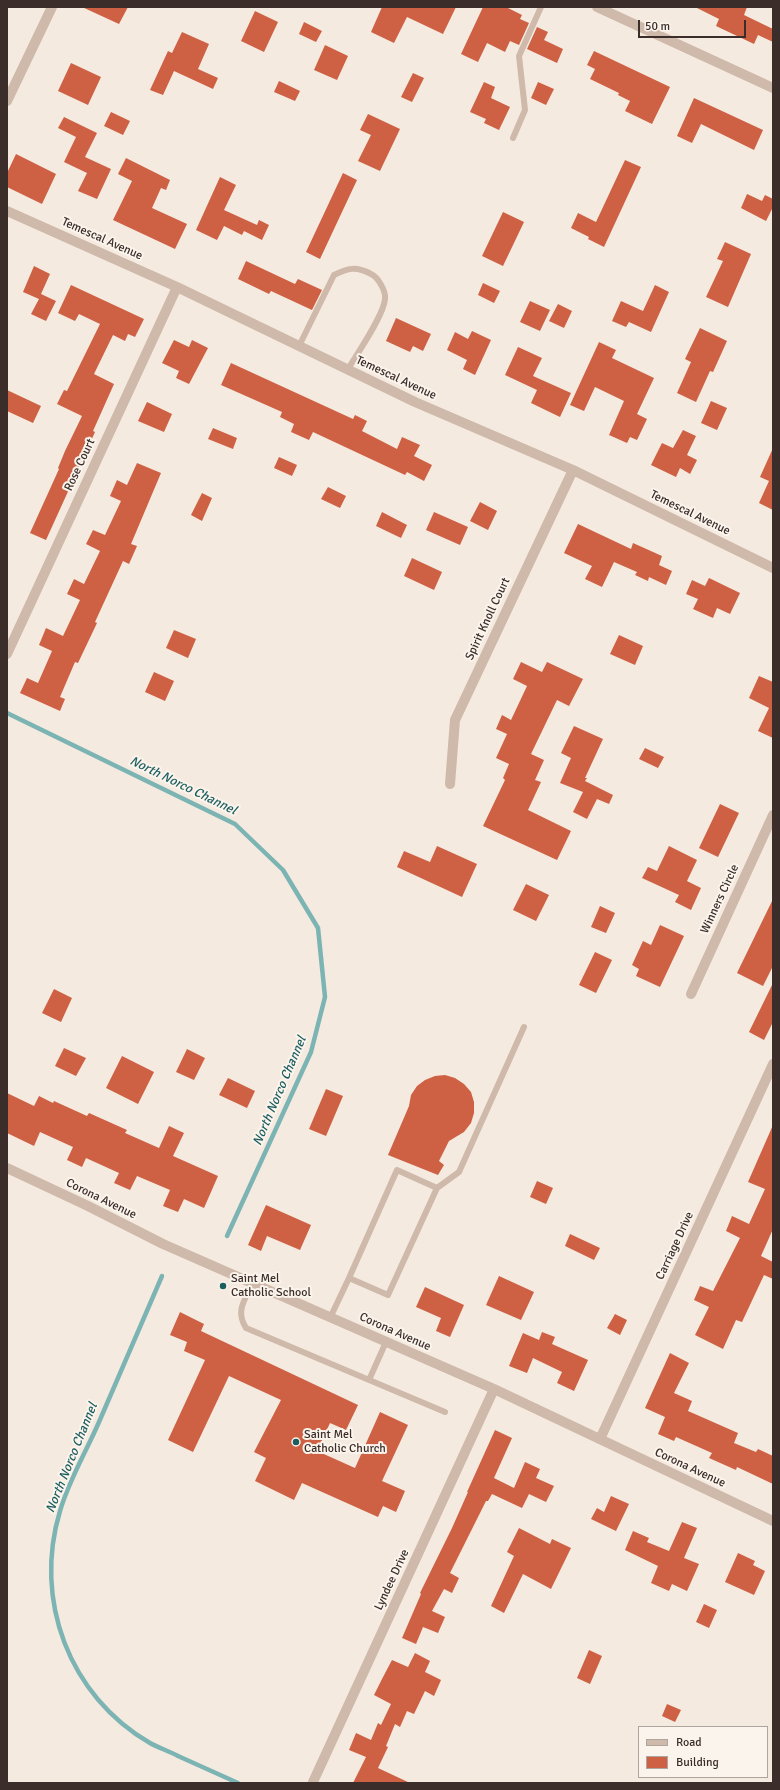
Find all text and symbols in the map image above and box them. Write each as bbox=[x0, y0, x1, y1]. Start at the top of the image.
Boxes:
scale bar bbox=[640, 12, 748, 38]
text: 50 m bbox=[645, 19, 670, 34]
street label: Temescal Avenue bbox=[59, 215, 145, 263]
street label: Temescal Avenue bbox=[353, 353, 439, 403]
street label: Rose Court bbox=[62, 437, 98, 493]
street label: Temescal Avenue bbox=[648, 487, 732, 539]
street label: Spirit Knoll Court bbox=[463, 576, 513, 662]
water label: North Norco Channel bbox=[127, 753, 239, 819]
street label: Winners Circle bbox=[698, 862, 742, 936]
water label: North Norco Channel bbox=[250, 1034, 310, 1148]
street label: Corona Avenue bbox=[63, 1176, 139, 1222]
street label: Carriage Drive bbox=[653, 1210, 697, 1282]
place label: Saint Mel Catholic School bbox=[231, 1272, 311, 1300]
marker: Saint Mel Catholic School bbox=[218, 1281, 228, 1291]
street label: Corona Avenue bbox=[357, 1310, 433, 1354]
water label: North Norco Channel bbox=[43, 1401, 101, 1515]
place label: Saint Mel Catholic Church bbox=[304, 1428, 386, 1456]
marker: Saint Mel Catholic Church bbox=[291, 1437, 301, 1447]
street label: Corona Avenue bbox=[652, 1445, 728, 1491]
street label: Lyndee Drive bbox=[372, 1547, 412, 1613]
legend bbox=[638, 1726, 768, 1778]
text: Road bbox=[676, 1735, 702, 1750]
text: Building bbox=[676, 1755, 719, 1770]

